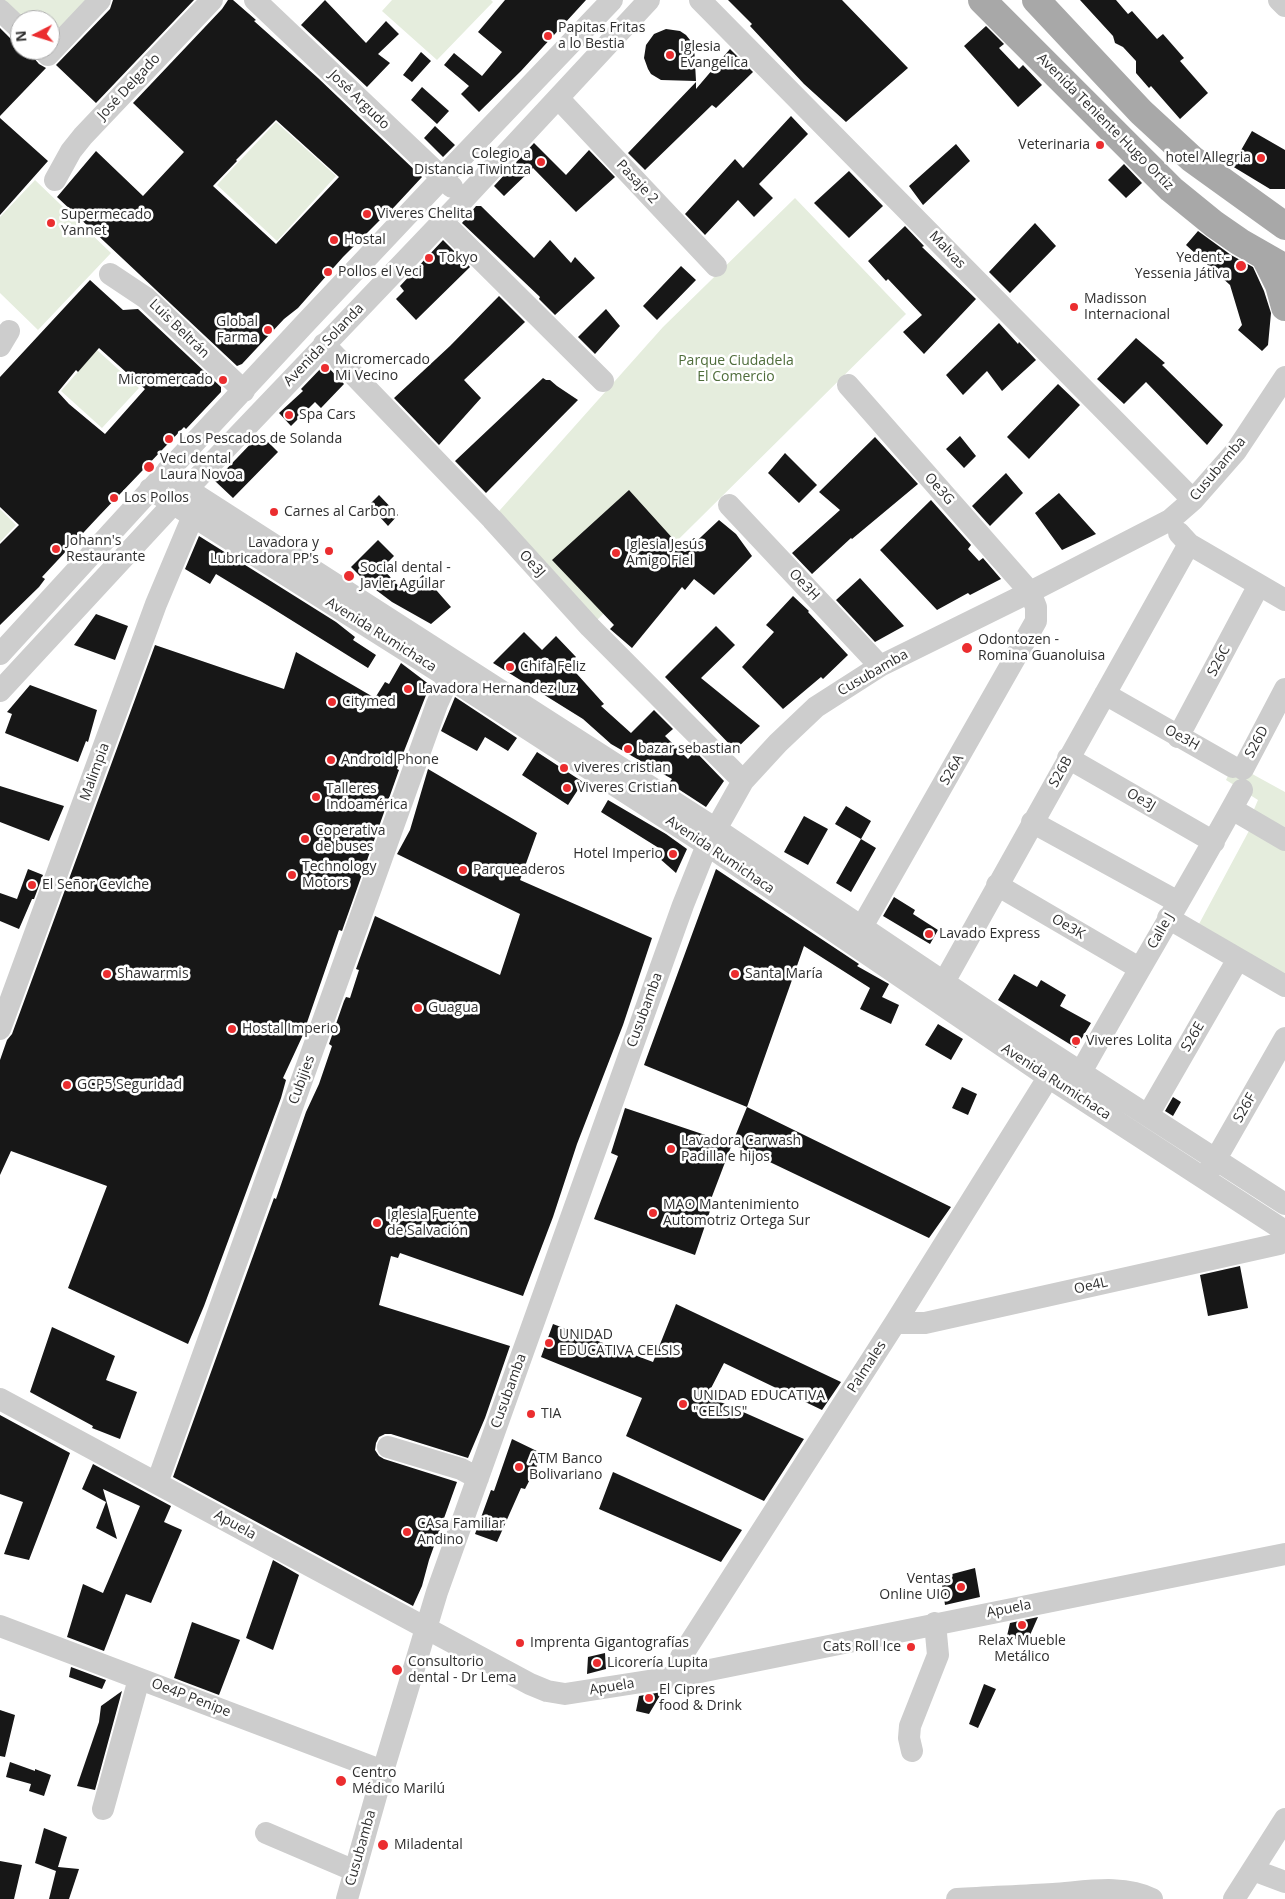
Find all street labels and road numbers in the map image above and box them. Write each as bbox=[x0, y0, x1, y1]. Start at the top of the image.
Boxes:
street label: José Delgado bbox=[94, 50, 164, 124]
street label: Avenida Teniente Hugo Ortiz bbox=[1033, 50, 1177, 194]
street label: José Argudo bbox=[325, 67, 393, 133]
street label: Pasaje 2 bbox=[613, 157, 661, 207]
street label: Malvas bbox=[925, 228, 969, 272]
street label: Luis Beltrán bbox=[145, 296, 213, 362]
street label: Avenida Solanda bbox=[280, 300, 368, 390]
street label: Cusubamba bbox=[1186, 434, 1250, 504]
street label: Oe3G bbox=[921, 470, 957, 508]
street label: Oe3J bbox=[516, 547, 548, 581]
street label: Oe3H bbox=[785, 566, 823, 604]
street label: Avenida Rumichaca bbox=[323, 594, 439, 676]
street label: S26C bbox=[1204, 643, 1234, 679]
street label: Cusubamba bbox=[835, 646, 911, 700]
street label: Oe3H bbox=[1162, 722, 1202, 754]
street label: S26D bbox=[1242, 723, 1272, 761]
street label: Malimpia bbox=[77, 741, 113, 803]
street label: S26A bbox=[937, 752, 967, 788]
street label: S26B bbox=[1046, 754, 1076, 790]
street label: Oe3J bbox=[1124, 785, 1158, 815]
street label: Avenida Rumichaca bbox=[663, 813, 777, 897]
street label: Calle J bbox=[1144, 910, 1178, 952]
street label: Oe3K bbox=[1049, 911, 1087, 943]
street label: Cusubamba bbox=[624, 970, 666, 1050]
street label: S26E bbox=[1178, 1019, 1208, 1055]
street label: Avenida Rumichaca bbox=[998, 1040, 1114, 1124]
street label: Cubijies bbox=[285, 1053, 319, 1107]
street label: S26F bbox=[1230, 1090, 1260, 1126]
street label: Oe4L bbox=[1073, 1274, 1109, 1298]
street label: Palmales bbox=[844, 1338, 890, 1396]
street label: Cusubamba bbox=[488, 1351, 530, 1431]
street label: Apuela bbox=[211, 1507, 259, 1543]
street label: Apuela bbox=[985, 1596, 1033, 1622]
street label: Oe4P Penipe bbox=[149, 1675, 233, 1721]
street label: Apuela bbox=[588, 1675, 636, 1699]
street label: Cusubamba bbox=[342, 1808, 380, 1888]

